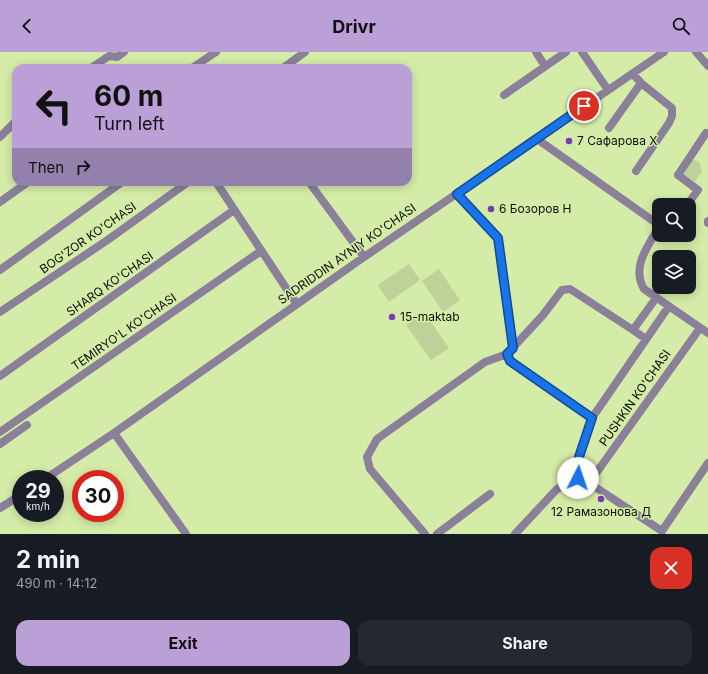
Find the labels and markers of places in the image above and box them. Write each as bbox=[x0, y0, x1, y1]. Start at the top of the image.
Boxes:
pin bbox=[567, 89, 601, 123]
place label: 7 Сафарова Х bbox=[577, 133, 657, 148]
marker: 7 Сафарова Х bbox=[564, 136, 574, 146]
place label: 6 Бозоров Н bbox=[499, 201, 572, 216]
marker: 6 Бозоров Н bbox=[486, 204, 496, 214]
place label: 15-maktab bbox=[400, 309, 460, 324]
marker: 15-maktab bbox=[387, 312, 397, 322]
marker: 12 Рамазонова Д bbox=[596, 494, 606, 504]
place label: 12 Рамазонова Д bbox=[551, 504, 651, 519]

